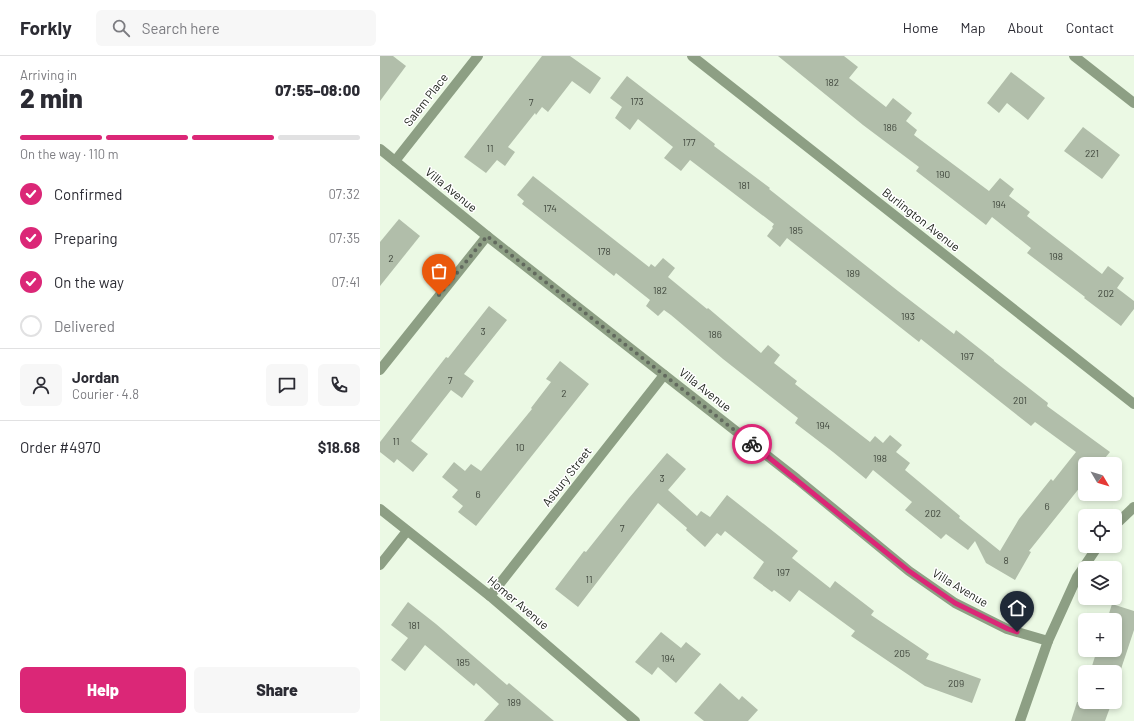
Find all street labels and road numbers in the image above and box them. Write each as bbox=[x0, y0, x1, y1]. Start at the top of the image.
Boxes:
street label: Salem Place bbox=[400, 70, 450, 129]
street label: Villa Avenue bbox=[423, 164, 480, 214]
street label: Burlington Avenue bbox=[880, 185, 963, 254]
street label: Villa Avenue bbox=[677, 365, 734, 414]
street label: Asbury Street bbox=[539, 444, 594, 509]
street label: Villa Avenue bbox=[930, 565, 991, 609]
street label: Homer Avenue bbox=[485, 573, 552, 632]

